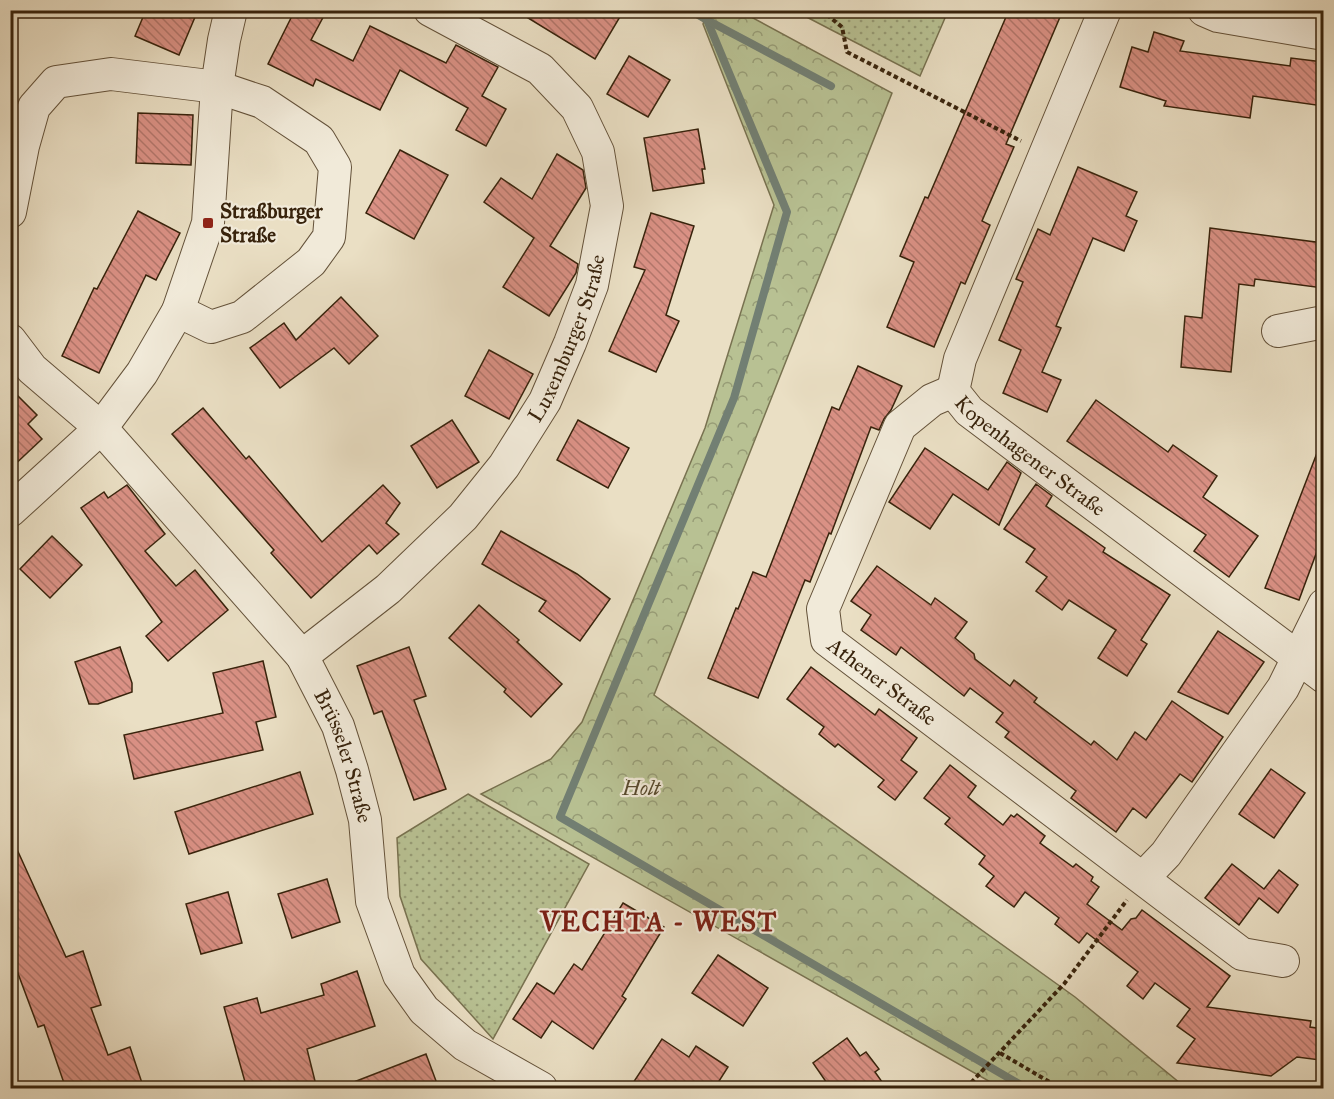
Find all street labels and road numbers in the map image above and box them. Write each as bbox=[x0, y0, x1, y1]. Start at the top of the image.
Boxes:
street label: Luxemburger Straße bbox=[522, 252, 611, 427]
street label: Kopenhagener Straße bbox=[949, 390, 1111, 522]
street label: Athener Straße bbox=[822, 631, 942, 732]
street label: Brüsseler Straße bbox=[308, 685, 378, 826]

